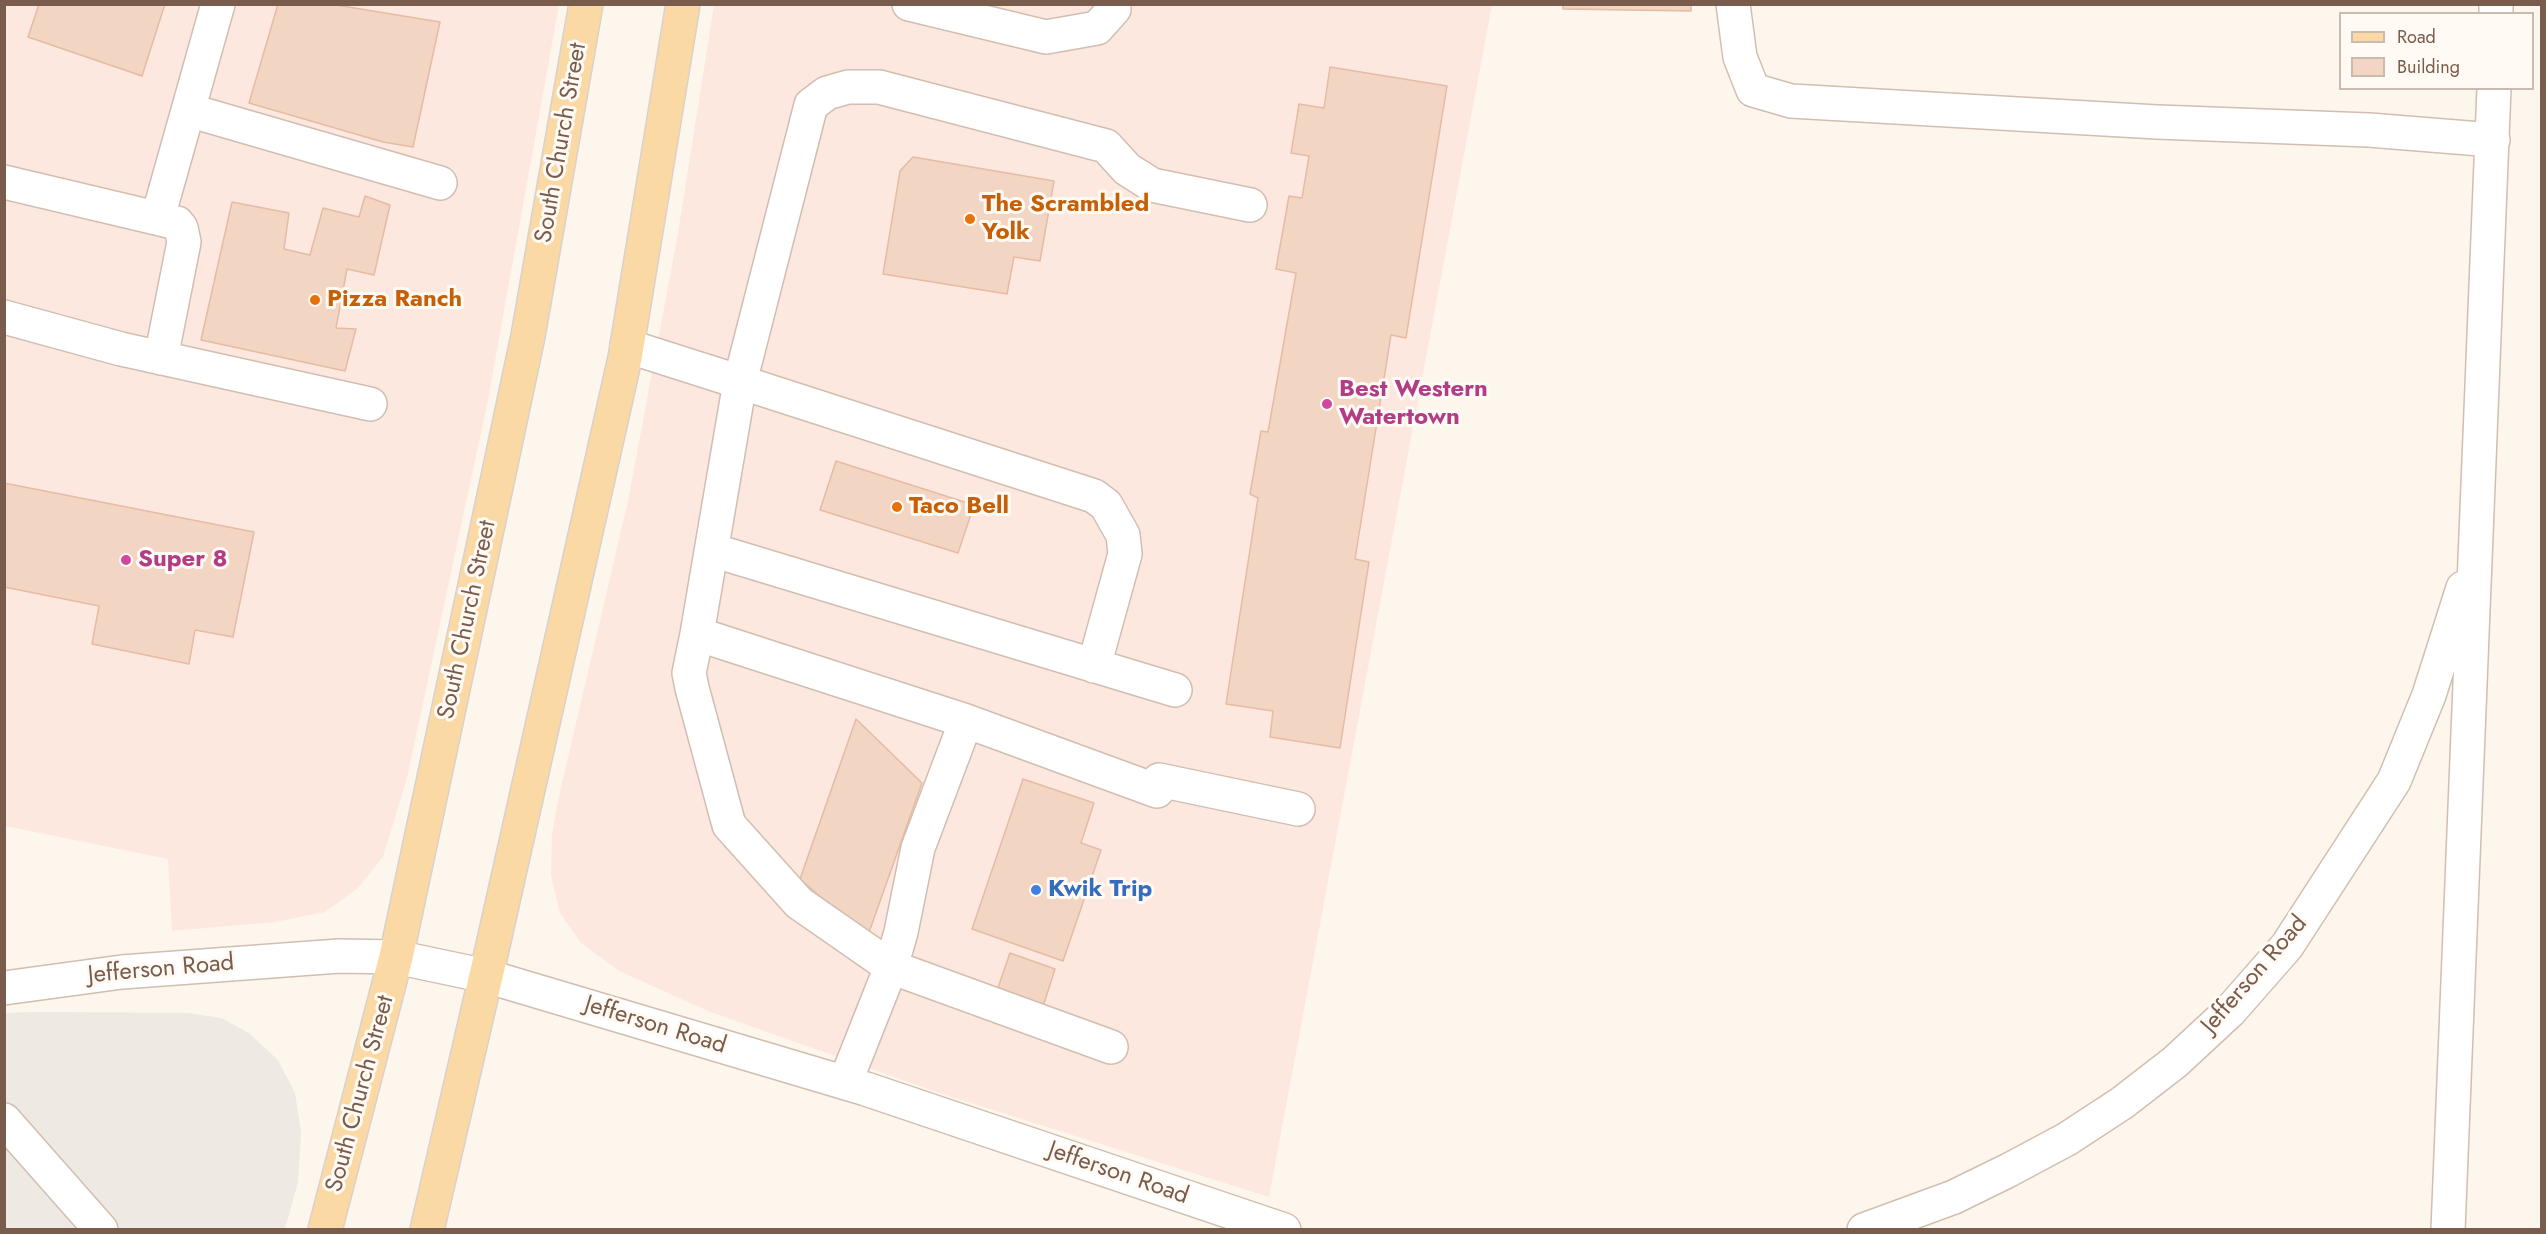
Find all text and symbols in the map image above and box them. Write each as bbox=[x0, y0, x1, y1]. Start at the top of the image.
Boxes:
legend bbox=[2339, 12, 2534, 90]
text: Road bbox=[2397, 24, 2436, 50]
street label: South Church Street bbox=[530, 41, 594, 245]
text: Building bbox=[2397, 54, 2460, 80]
place label: The Scrambled Yolk bbox=[982, 191, 1149, 247]
marker: The Scrambled Yolk bbox=[963, 212, 977, 226]
place label: Pizza Ranch bbox=[327, 286, 462, 314]
marker: Pizza Ranch bbox=[308, 293, 322, 307]
place label: Best Western Watertown bbox=[1339, 376, 1488, 432]
marker: Best Western Watertown bbox=[1320, 397, 1334, 411]
place label: Taco Bell bbox=[909, 493, 1009, 521]
marker: Taco Bell bbox=[890, 500, 904, 514]
street label: South Church Street bbox=[433, 518, 503, 722]
place label: Super 8 bbox=[138, 546, 227, 574]
marker: Super 8 bbox=[119, 553, 133, 567]
place label: Kwik Trip bbox=[1048, 876, 1152, 904]
marker: Kwik Trip bbox=[1029, 883, 1043, 897]
street label: Jefferson Road bbox=[2196, 910, 2314, 1040]
street label: Jefferson Road bbox=[87, 949, 235, 991]
street label: Jefferson Road bbox=[581, 991, 729, 1061]
street label: South Church Street bbox=[321, 992, 401, 1196]
street label: Jefferson Road bbox=[1044, 1136, 1192, 1212]

